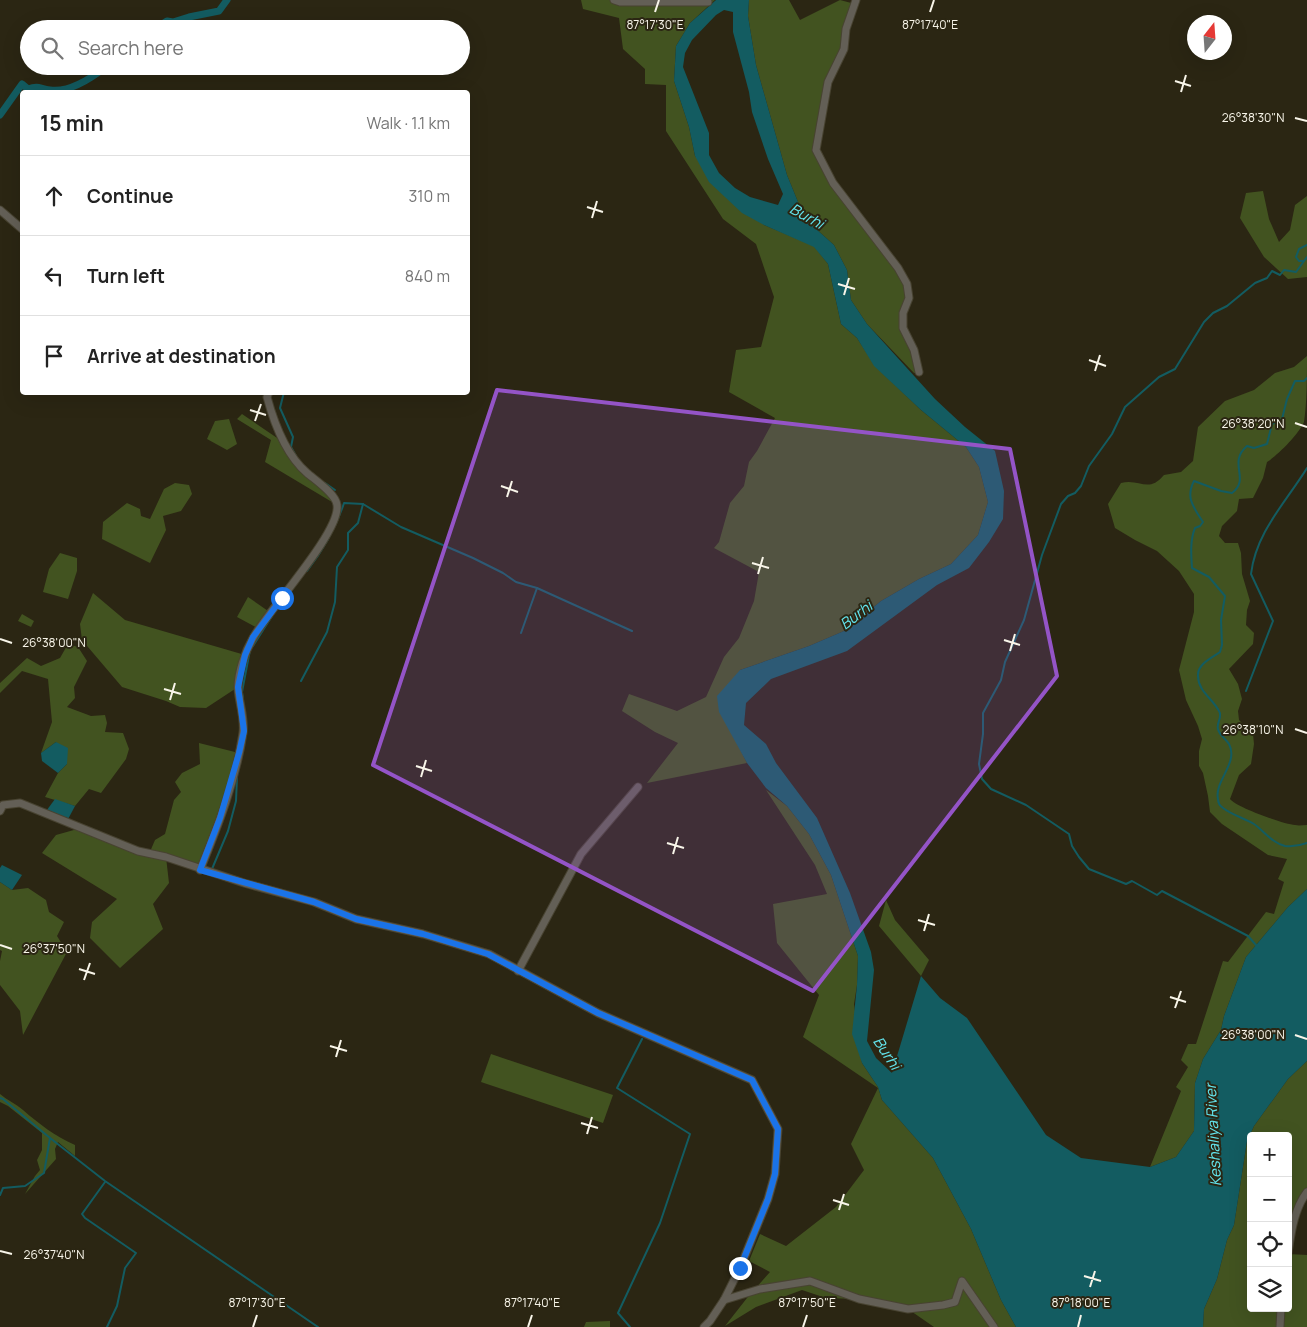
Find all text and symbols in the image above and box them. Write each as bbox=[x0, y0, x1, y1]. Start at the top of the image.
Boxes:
north arrow bbox=[1187, 15, 1232, 60]
text: 87°17'30"E bbox=[626, 16, 684, 33]
text: 87°17'40"E bbox=[902, 16, 958, 33]
search box bbox=[20, 20, 470, 75]
icon: search bbox=[38, 34, 66, 62]
text: Search here bbox=[78, 35, 184, 61]
text: 15 min bbox=[40, 109, 104, 137]
text: 26°38'30"N bbox=[1222, 109, 1284, 126]
text: Walk · 1.1 km bbox=[366, 112, 450, 134]
icon: ahead bbox=[40, 182, 68, 210]
text: Continue bbox=[87, 183, 173, 209]
text: 310 m bbox=[408, 185, 450, 207]
water label: Burhi bbox=[786, 198, 830, 235]
icon: left bbox=[40, 262, 68, 290]
text: Turn left bbox=[87, 263, 165, 289]
text: 840 m bbox=[405, 265, 450, 287]
icon: arrive bbox=[40, 342, 68, 370]
text: Arrive at destination bbox=[87, 343, 276, 369]
text: 26°38'20"N bbox=[1222, 415, 1284, 432]
route start bbox=[271, 587, 294, 610]
water label: Burhi bbox=[835, 594, 879, 634]
text: 26°38'00"N bbox=[22, 634, 86, 651]
text: 26°38'10"N bbox=[1223, 721, 1283, 738]
text: 26°37'50"N bbox=[23, 940, 85, 957]
text: 26°38'00"N bbox=[1221, 1026, 1285, 1043]
water label: Burhi bbox=[868, 1032, 907, 1076]
water label: Keshaliya River bbox=[1200, 1081, 1226, 1187]
map controls bbox=[1247, 1132, 1292, 1312]
button: + bbox=[1247, 1132, 1292, 1177]
button: − bbox=[1247, 1177, 1292, 1222]
button: locate bbox=[1247, 1222, 1292, 1267]
text: 26°37'40"N bbox=[24, 1246, 84, 1263]
route end bbox=[729, 1257, 752, 1280]
button: layers bbox=[1247, 1267, 1292, 1312]
text: 87°17'30"E bbox=[228, 1294, 286, 1311]
text: 87°17'40"E bbox=[504, 1294, 560, 1311]
text: 87°17'50"E bbox=[778, 1294, 836, 1311]
text: 87°18'00"E bbox=[1052, 1294, 1111, 1311]

